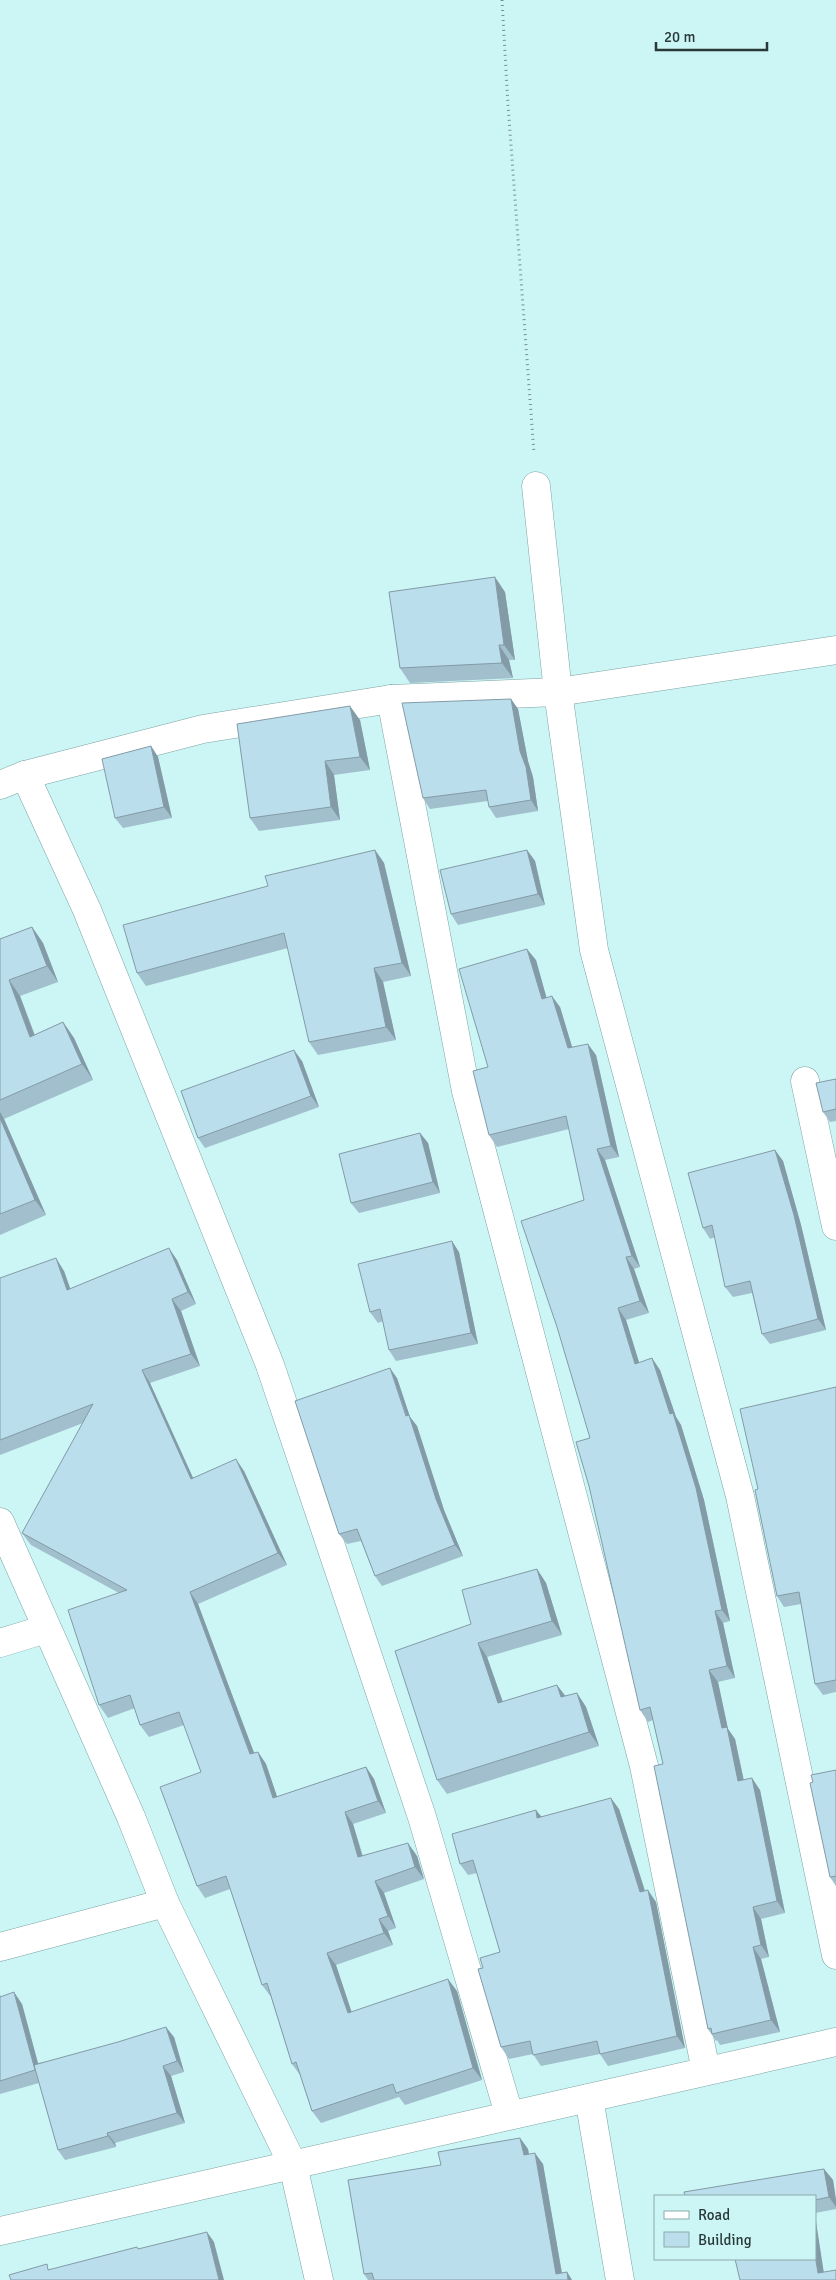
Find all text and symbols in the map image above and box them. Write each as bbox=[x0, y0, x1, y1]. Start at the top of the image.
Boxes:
scale bar bbox=[656, 20, 767, 52]
text: 20 m bbox=[664, 28, 695, 46]
legend bbox=[654, 2195, 816, 2260]
text: Road bbox=[698, 2206, 730, 2224]
text: Building bbox=[698, 2231, 752, 2249]

